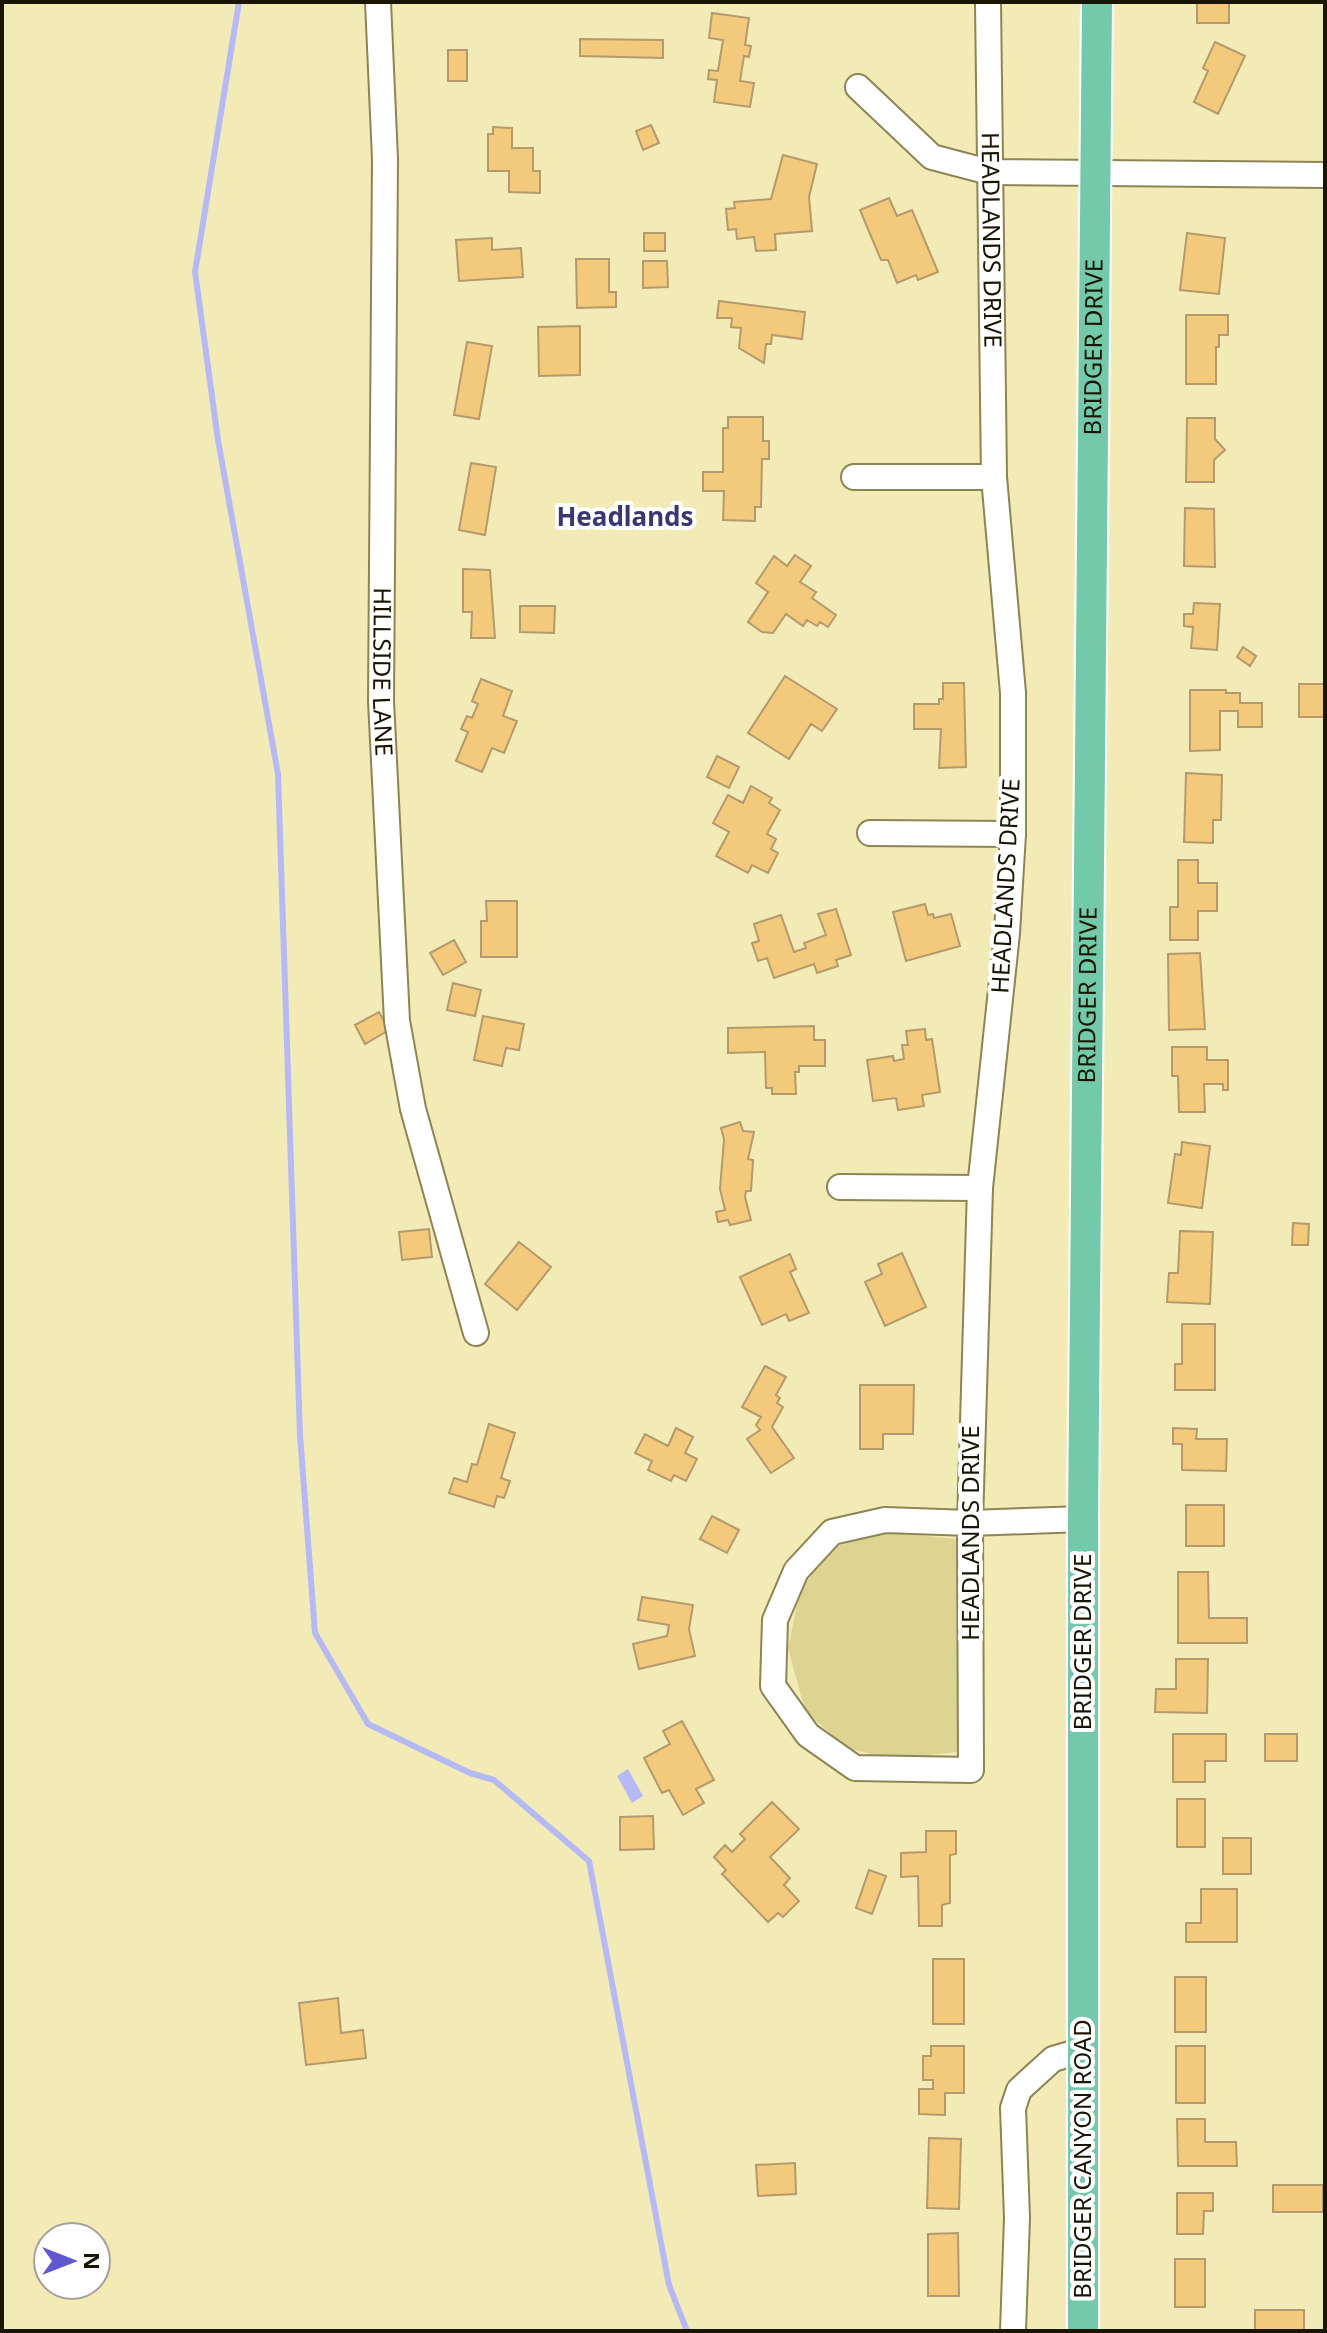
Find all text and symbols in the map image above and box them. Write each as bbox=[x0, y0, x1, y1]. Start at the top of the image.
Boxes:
street label: HEADLANDS DRIVE bbox=[975, 132, 1010, 348]
street label: BRIDGER DRIVE bbox=[1075, 259, 1110, 435]
district label: Headlands bbox=[556, 498, 694, 534]
street label: HILLSIDE LANE bbox=[366, 587, 402, 757]
street label: HEADLANDS DRIVE bbox=[982, 778, 1027, 994]
street label: BRIDGER DRIVE bbox=[1069, 907, 1104, 1083]
street label: HEADLANDS DRIVE bbox=[953, 1425, 986, 1641]
street label: BRIDGER DRIVE bbox=[1065, 1554, 1098, 1730]
street label: BRIDGER CANYON ROAD bbox=[1065, 2019, 1098, 2299]
north arrow bbox=[32, 2221, 112, 2301]
text: N bbox=[78, 2252, 108, 2270]

